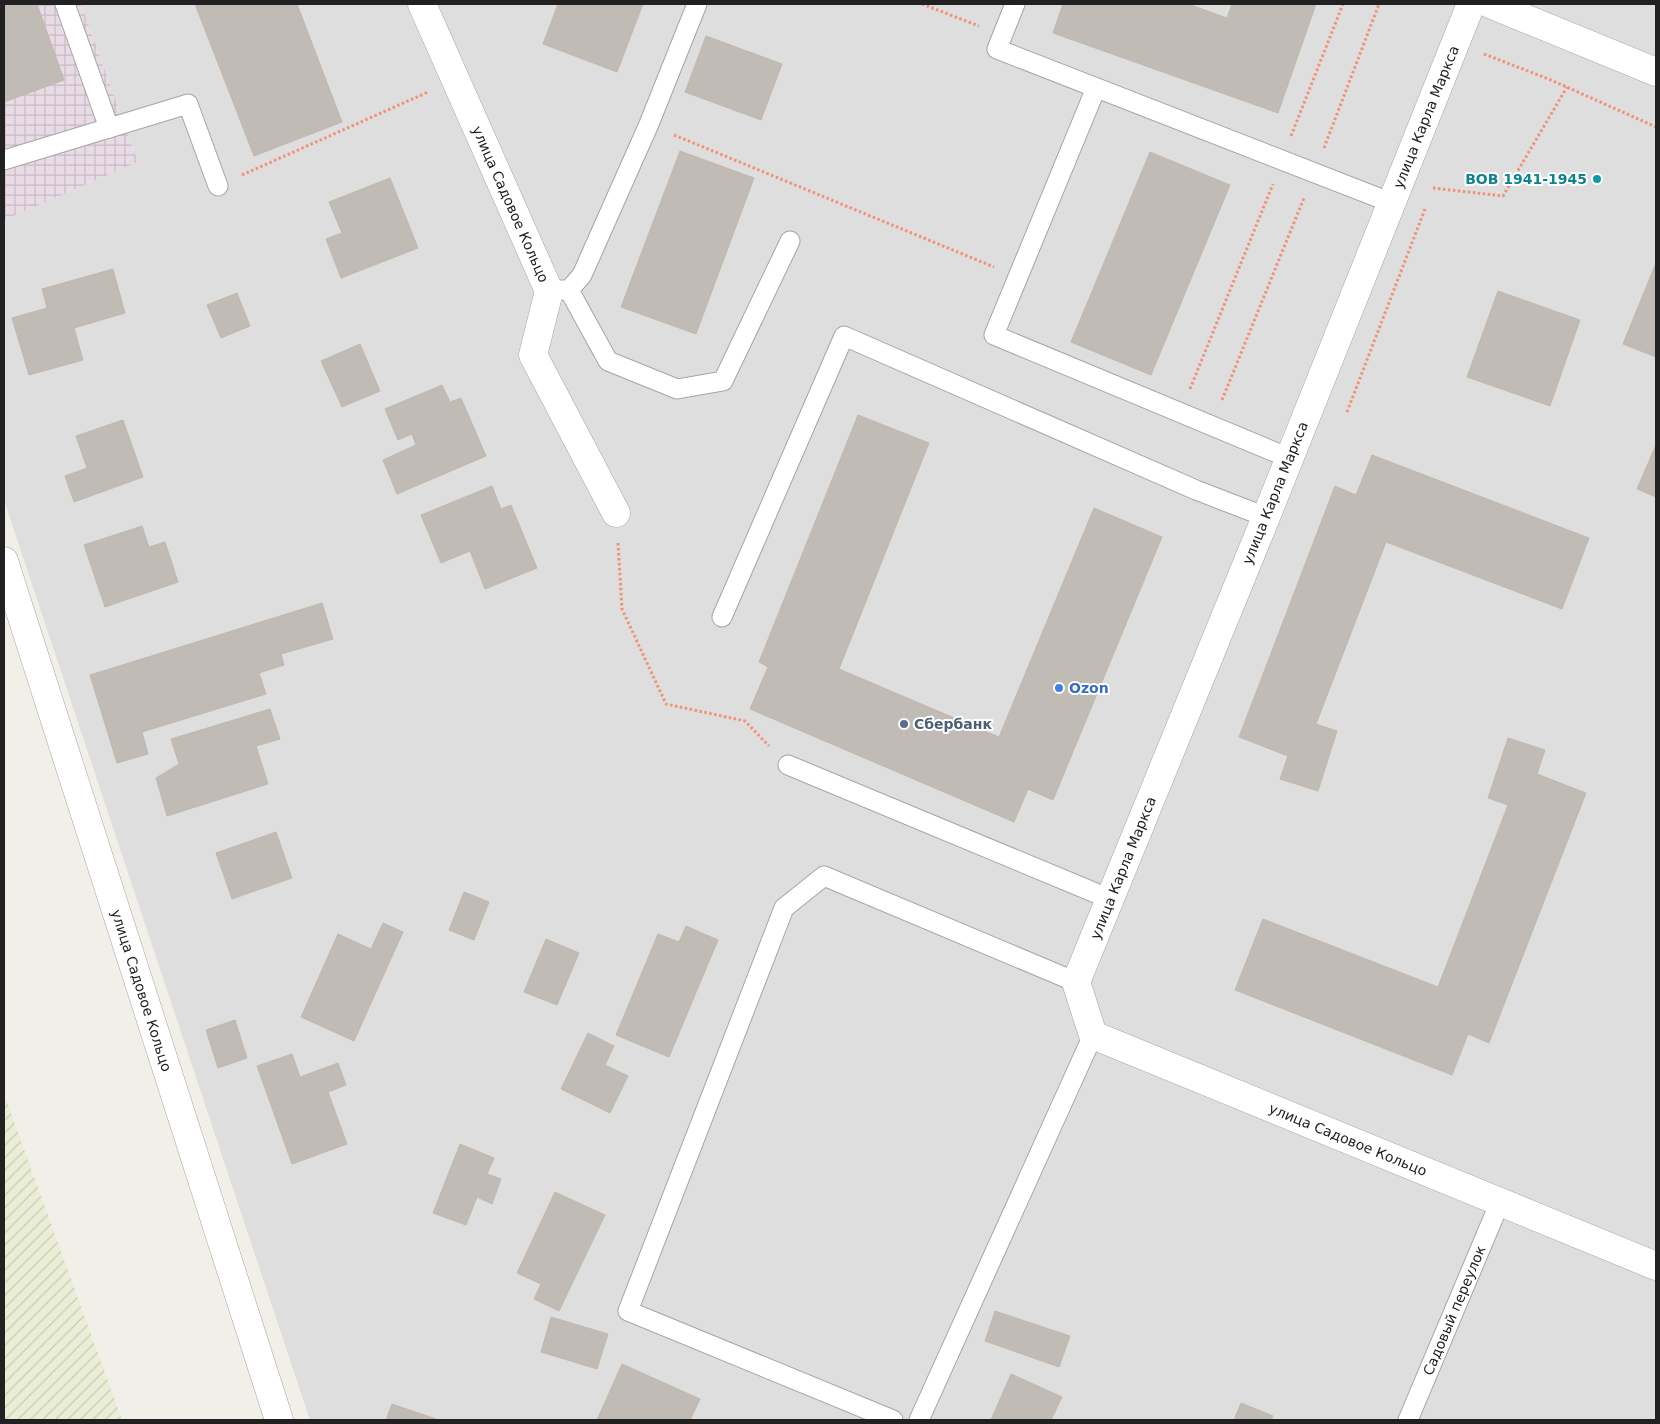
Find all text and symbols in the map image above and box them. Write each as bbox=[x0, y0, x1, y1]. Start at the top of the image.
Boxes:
street label: улица Карла Маркса bbox=[1390, 43, 1462, 191]
street label: улица Садовое Кольцо bbox=[469, 124, 552, 285]
place label: ВОВ 1941-1945 bbox=[1465, 171, 1587, 187]
marker: ВОВ 1941-1945 bbox=[1591, 173, 1603, 185]
street label: улица Карла Маркса bbox=[1239, 419, 1311, 567]
place label: Ozon bbox=[1069, 680, 1109, 696]
marker: Ozon bbox=[1053, 682, 1065, 694]
place label: Сбербанк bbox=[914, 716, 992, 732]
marker: Сбербанк bbox=[898, 718, 910, 730]
street label: улица Карла Маркса bbox=[1087, 794, 1159, 942]
street label: улица Садовое Кольцо bbox=[108, 907, 175, 1074]
street label: улица Садовое Кольцо bbox=[1267, 1100, 1429, 1179]
street label: Садовый переулок bbox=[1420, 1243, 1489, 1378]

